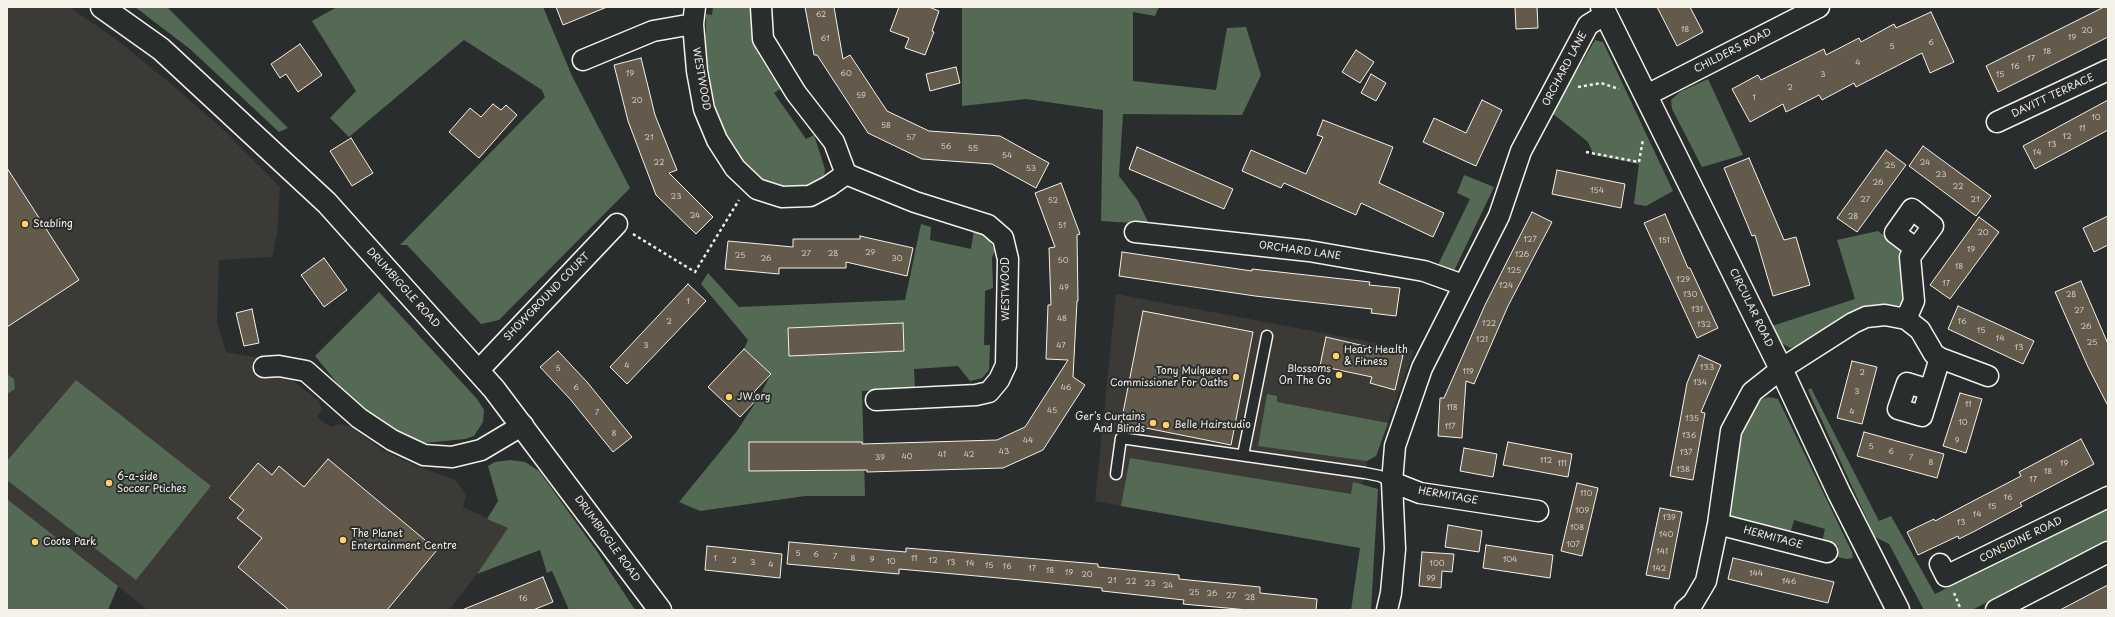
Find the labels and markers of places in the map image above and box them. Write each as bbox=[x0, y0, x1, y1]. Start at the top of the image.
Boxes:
place label: Stabling bbox=[33, 218, 73, 230]
marker: Stabling bbox=[20, 219, 30, 229]
place label: Heart Health & Fitness bbox=[1344, 344, 1408, 368]
marker: Heart Health & Fitness bbox=[1331, 351, 1341, 361]
place label: Blossoms On The Go bbox=[1279, 363, 1331, 386]
place label: Tony Mulqueen Commissioner For Oaths bbox=[1110, 365, 1228, 388]
marker: Blossoms On The Go bbox=[1334, 370, 1344, 380]
marker: Tony Mulqueen Commissioner For Oaths bbox=[1231, 372, 1241, 382]
place label: JW.org bbox=[737, 391, 771, 403]
marker: JW.org bbox=[724, 392, 734, 402]
place label: Ger's Curtains And Blinds bbox=[1075, 411, 1145, 434]
marker: Ger's Curtains And Blinds bbox=[1148, 418, 1158, 428]
place label: Belle Hairstudio bbox=[1174, 419, 1251, 431]
marker: Belle Hairstudio bbox=[1161, 420, 1171, 430]
place label: 6-a-side Soccer Ptiches bbox=[117, 471, 186, 494]
marker: 6-a-side Soccer Ptiches bbox=[104, 478, 114, 488]
place label: The Planet Entertainment Centre bbox=[351, 528, 457, 552]
marker: The Planet Entertainment Centre bbox=[338, 535, 348, 545]
place label: Coote Park bbox=[43, 536, 96, 548]
marker: Coote Park bbox=[30, 537, 40, 547]

